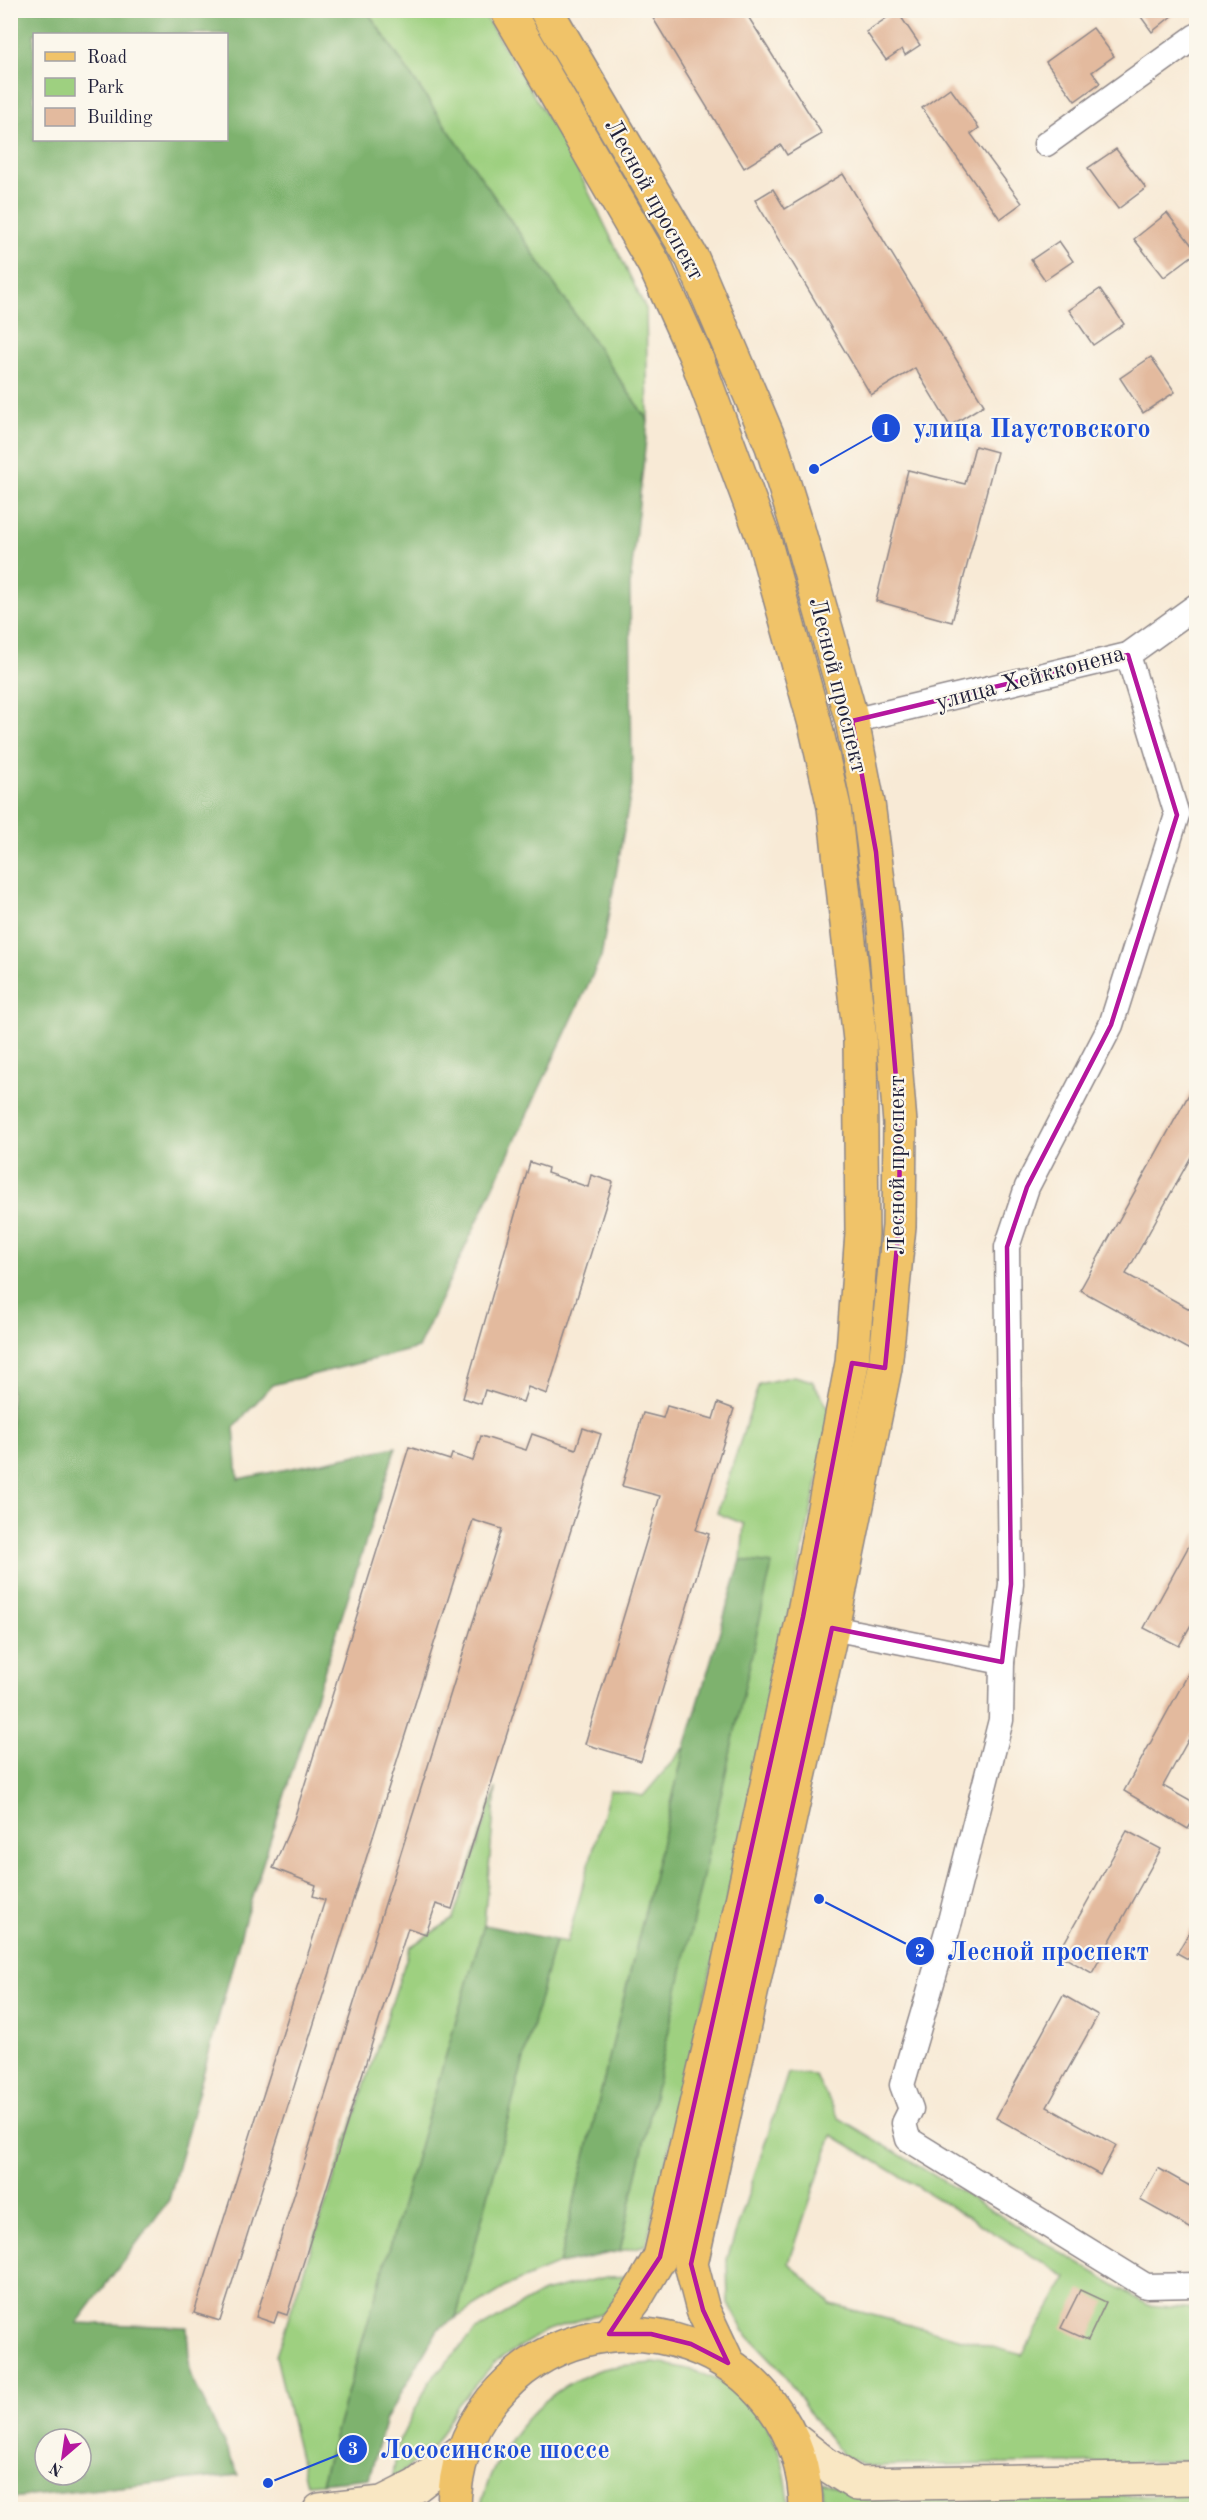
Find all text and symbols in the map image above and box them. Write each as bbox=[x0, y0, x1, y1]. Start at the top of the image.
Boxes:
legend bbox=[33, 33, 228, 141]
text: Road bbox=[87, 49, 127, 67]
text: Park bbox=[87, 79, 124, 97]
text: Building bbox=[87, 109, 153, 127]
street label: Лесной проспект bbox=[599, 115, 707, 285]
callout: улица Паустовского bbox=[871, 406, 1163, 450]
text: улица Паустовского bbox=[913, 417, 1151, 443]
text: 1 bbox=[881, 421, 891, 439]
street label: Лесной проспект bbox=[804, 595, 871, 776]
street label: улица Хейкконена bbox=[933, 642, 1128, 716]
street label: Лесной проспект bbox=[886, 1075, 910, 1255]
callout: Лесной проспект bbox=[905, 1929, 1161, 1973]
text: Лесной проспект bbox=[947, 1940, 1149, 1966]
text: 2 bbox=[915, 1943, 925, 1961]
north arrow bbox=[33, 2427, 93, 2487]
callout: Лососинское шоссе bbox=[338, 2427, 621, 2471]
text: Лососинское шоссе bbox=[380, 2438, 610, 2464]
text: 3 bbox=[348, 2441, 358, 2459]
text: N bbox=[47, 2458, 66, 2478]

